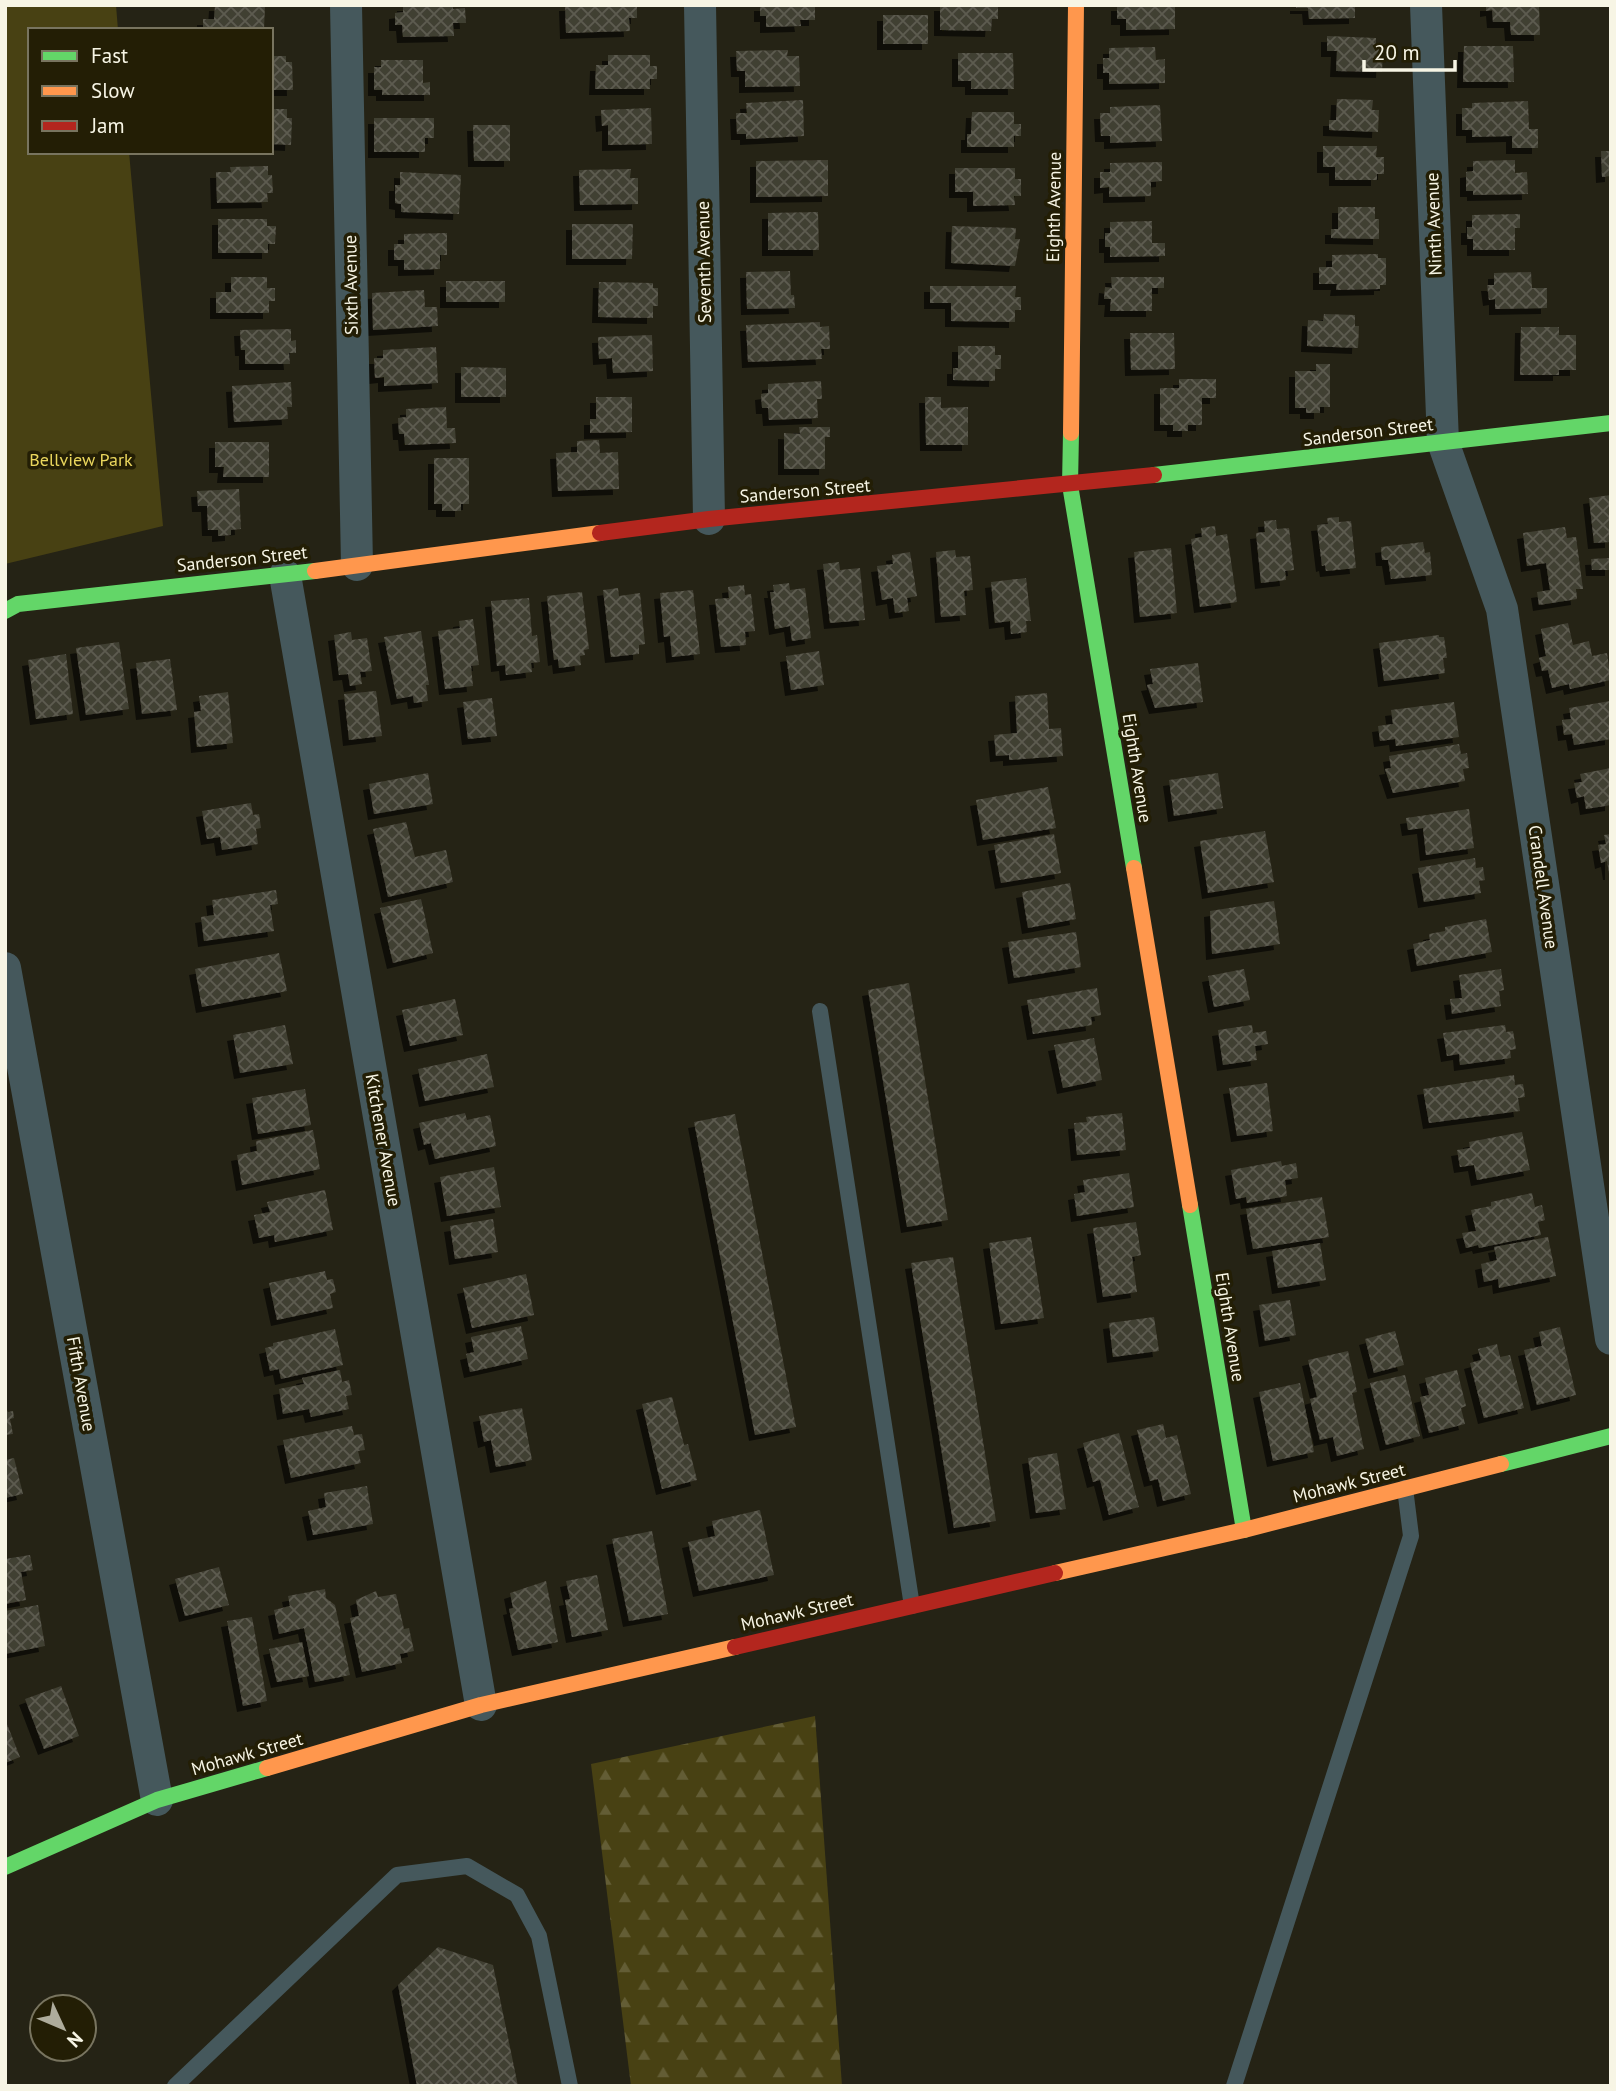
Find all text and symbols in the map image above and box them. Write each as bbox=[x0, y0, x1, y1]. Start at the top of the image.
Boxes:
legend bbox=[28, 28, 273, 154]
scale bar bbox=[1364, 28, 1455, 72]
text: 20 m bbox=[1374, 39, 1420, 66]
text: Fast bbox=[91, 42, 128, 69]
text: Slow bbox=[91, 77, 135, 104]
text: Jam bbox=[90, 112, 125, 139]
street label: Eighth Avenue bbox=[1041, 152, 1066, 262]
street label: Ninth Avenue bbox=[1420, 172, 1447, 276]
street label: Seventh Avenue bbox=[691, 201, 716, 323]
street label: Sixth Avenue bbox=[338, 235, 363, 335]
street label: Sanderson Street bbox=[1301, 412, 1434, 451]
park label: Bellview Park bbox=[29, 448, 133, 471]
street label: Sanderson Street bbox=[739, 473, 871, 508]
street label: Sanderson Street bbox=[176, 540, 308, 577]
street label: Eighth Avenue bbox=[1118, 712, 1157, 824]
street label: Crandell Avenue bbox=[1523, 824, 1564, 950]
street label: Kitchener Avenue bbox=[361, 1072, 406, 1208]
street label: Eighth Avenue bbox=[1211, 1271, 1250, 1383]
street label: Fifth Avenue bbox=[62, 1335, 101, 1433]
street label: Mohawk Street bbox=[1290, 1457, 1407, 1508]
street label: Mohawk Street bbox=[738, 1587, 855, 1636]
street label: Mohawk Street bbox=[189, 1727, 305, 1780]
north arrow bbox=[28, 1993, 98, 2063]
text: N bbox=[62, 2027, 88, 2053]

